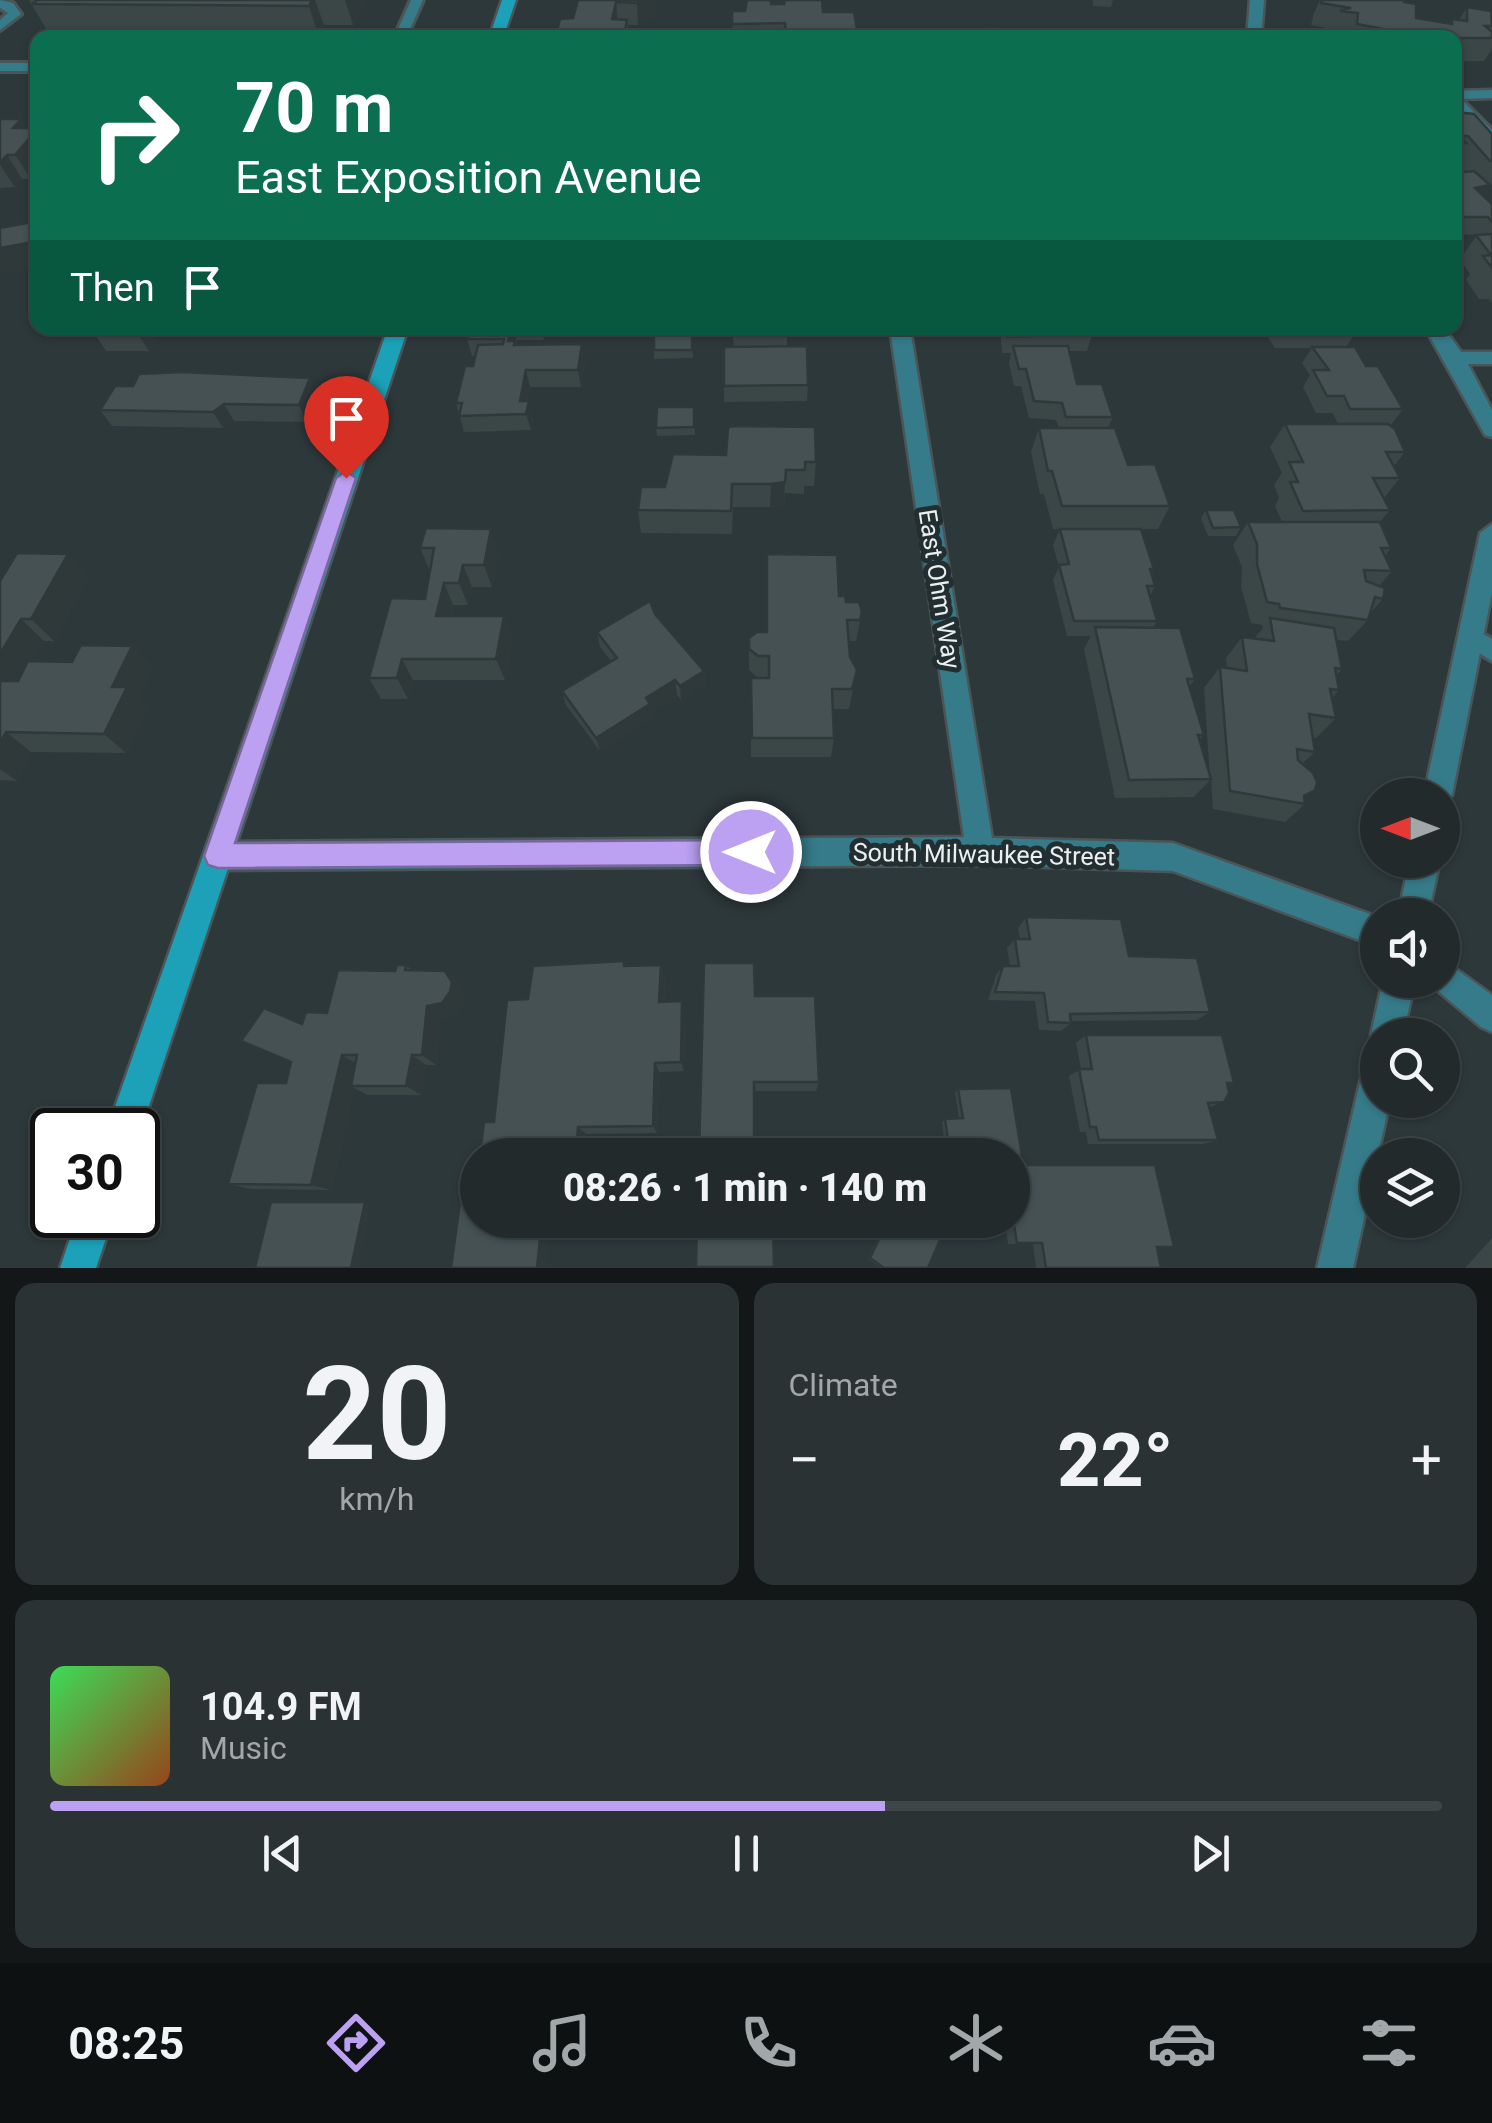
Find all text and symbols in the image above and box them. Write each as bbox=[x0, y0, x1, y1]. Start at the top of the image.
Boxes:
text: 70 m bbox=[235, 67, 393, 149]
icon: right bbox=[70, 70, 200, 200]
text: East Exposition Avenue bbox=[235, 151, 702, 204]
icon: arrive bbox=[175, 260, 230, 315]
text: Then bbox=[70, 266, 155, 310]
pin bbox=[304, 376, 389, 479]
icon: arrive bbox=[319, 391, 374, 446]
street label: East Ohm Way bbox=[913, 507, 966, 671]
north arrow bbox=[1360, 778, 1460, 878]
map controls bbox=[1360, 778, 1460, 1238]
position arrow bbox=[699, 800, 803, 904]
street label: South Milwaukee Street bbox=[853, 838, 1115, 871]
button: sound bbox=[1360, 898, 1460, 998]
button: search bbox=[1360, 1018, 1460, 1118]
speed limit sign: 30 bbox=[30, 1108, 160, 1238]
button: layers bbox=[1360, 1138, 1460, 1238]
text: 08:26 · 1 min · 140 m bbox=[563, 1166, 927, 1210]
text: 20 bbox=[302, 1338, 451, 1491]
text: Climate bbox=[789, 1366, 898, 1404]
text: 22° bbox=[1057, 1416, 1173, 1504]
text: − bbox=[789, 1428, 820, 1492]
text: + bbox=[1411, 1428, 1442, 1492]
text: km/h bbox=[339, 1480, 414, 1518]
text: 104.9 FM bbox=[200, 1685, 362, 1729]
text: Music bbox=[200, 1729, 287, 1767]
icon: previous bbox=[255, 1826, 310, 1881]
icon: pause bbox=[719, 1826, 774, 1881]
icon: next bbox=[1183, 1826, 1238, 1881]
icon: directions bbox=[321, 2008, 391, 2078]
icon: music bbox=[527, 2008, 597, 2078]
icon: phone bbox=[734, 2008, 804, 2078]
icon: climate bbox=[941, 2008, 1011, 2078]
icon: car bbox=[1147, 2008, 1217, 2078]
icon: filters bbox=[1354, 2008, 1424, 2078]
text: 08:25 bbox=[68, 2017, 184, 2070]

